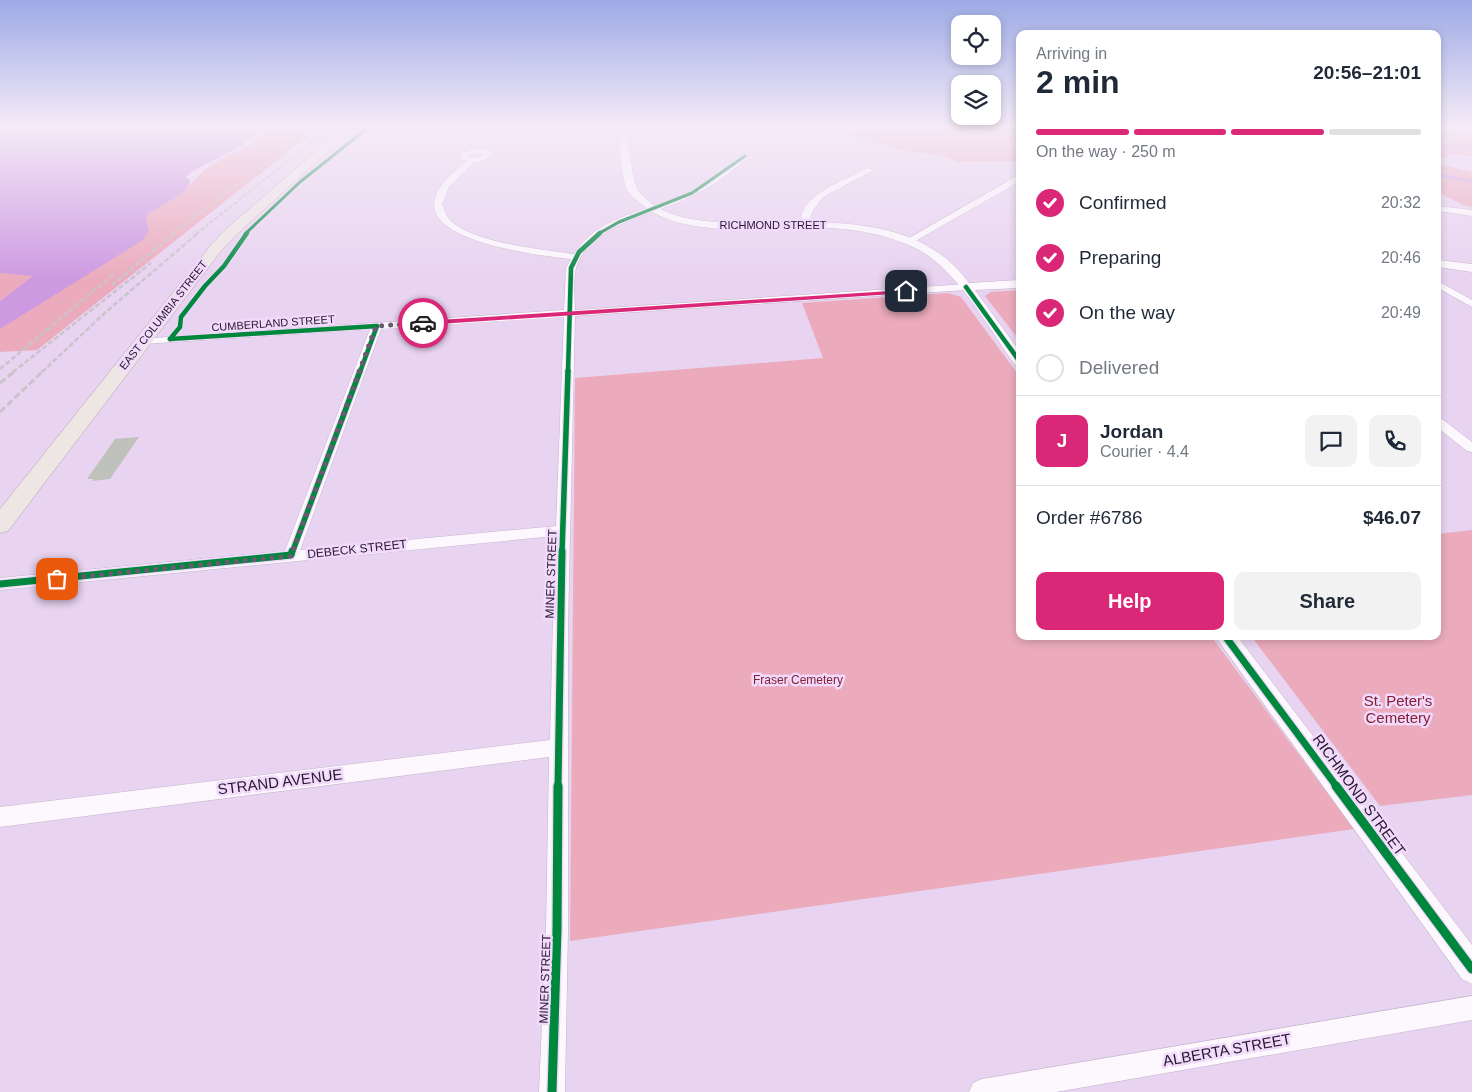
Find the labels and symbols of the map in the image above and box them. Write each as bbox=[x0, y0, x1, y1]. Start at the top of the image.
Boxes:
street label: RICHMOND STREET bbox=[720, 219, 827, 231]
street label: EAST COLUMBIA STREET bbox=[117, 258, 209, 372]
pin bbox=[885, 270, 927, 312]
courier bbox=[398, 298, 448, 348]
street label: CUMBERLAND STREET bbox=[211, 313, 335, 333]
street label: MINER STREET bbox=[542, 528, 560, 619]
street label: DEBECK STREET bbox=[307, 537, 408, 561]
pin bbox=[36, 558, 78, 600]
park label: Fraser Cemetery bbox=[753, 673, 843, 687]
park label: St. Peter's Cemetery bbox=[1364, 692, 1432, 726]
street label: RICHMOND STREET bbox=[1310, 731, 1409, 859]
street label: STRAND AVENUE bbox=[217, 765, 343, 798]
street label: MINER STREET bbox=[536, 933, 554, 1024]
street label: ALBERTA STREET bbox=[1162, 1030, 1292, 1069]

